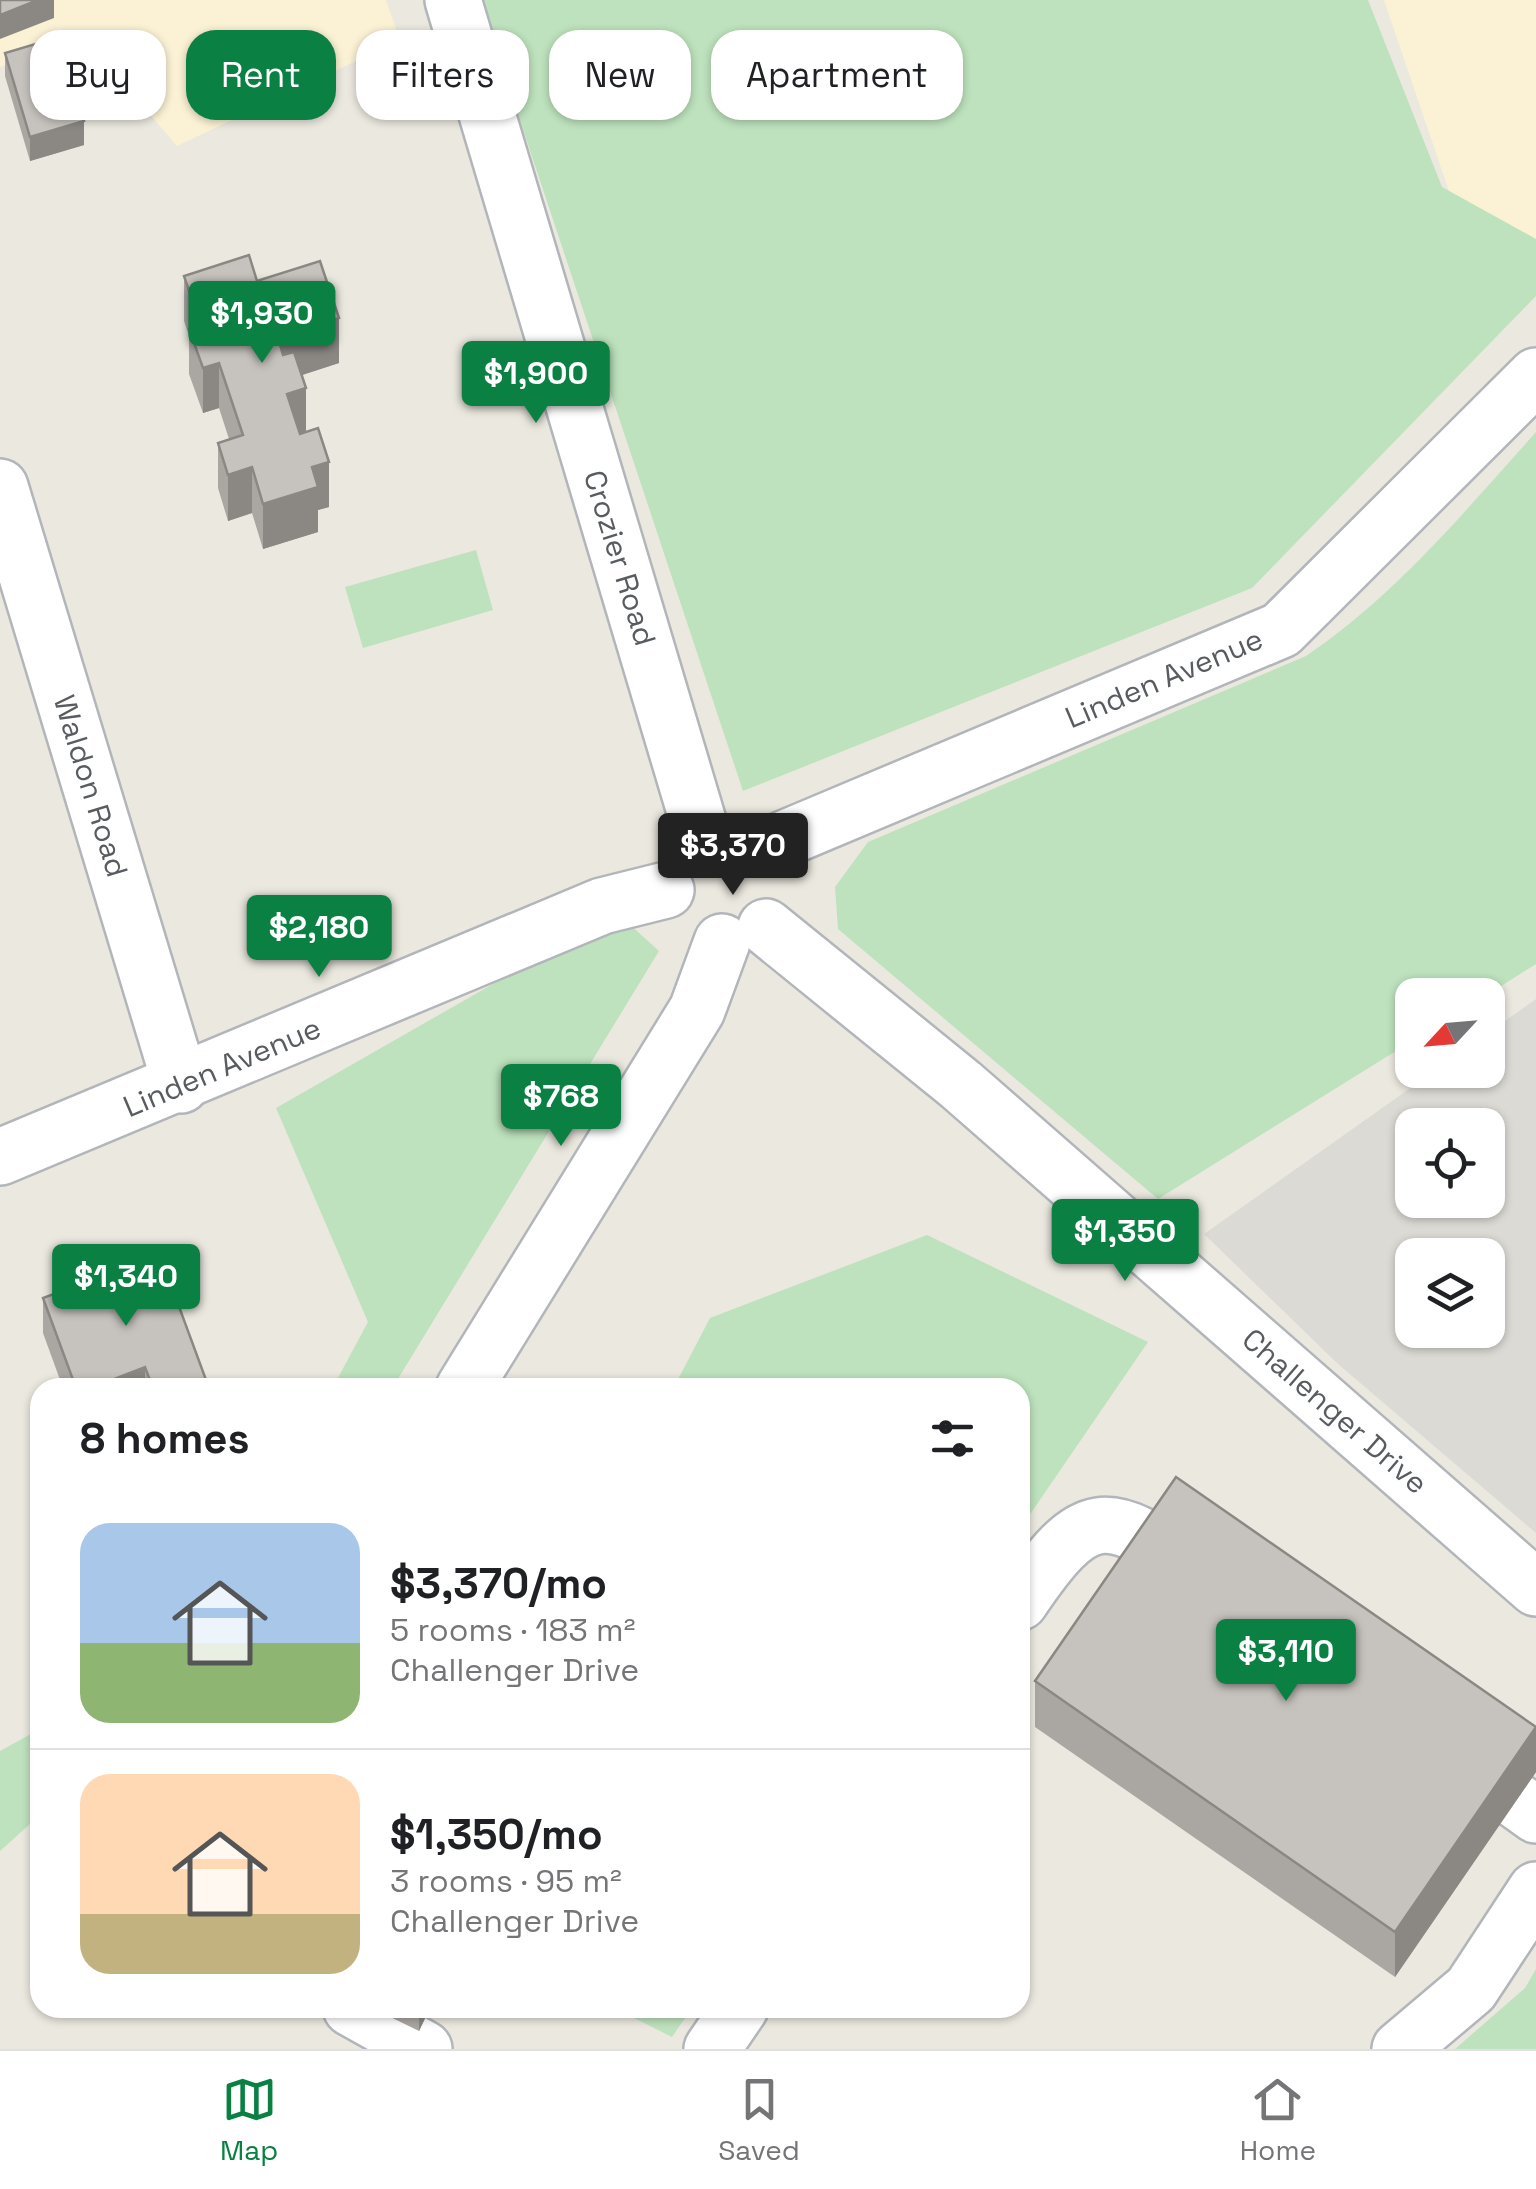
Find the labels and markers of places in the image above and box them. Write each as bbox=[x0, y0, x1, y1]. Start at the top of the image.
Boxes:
pin: $1,930 bbox=[181, 281, 343, 366]
pin: $1,900 bbox=[455, 341, 617, 426]
pin: $3,370 bbox=[652, 813, 814, 898]
pin: $2,180 bbox=[238, 895, 400, 980]
pin: $768 bbox=[502, 1064, 620, 1149]
pin: $1,350 bbox=[1044, 1199, 1206, 1284]
pin: $1,340 bbox=[45, 1244, 207, 1329]
pin: $3,110 bbox=[1205, 1619, 1367, 1704]

